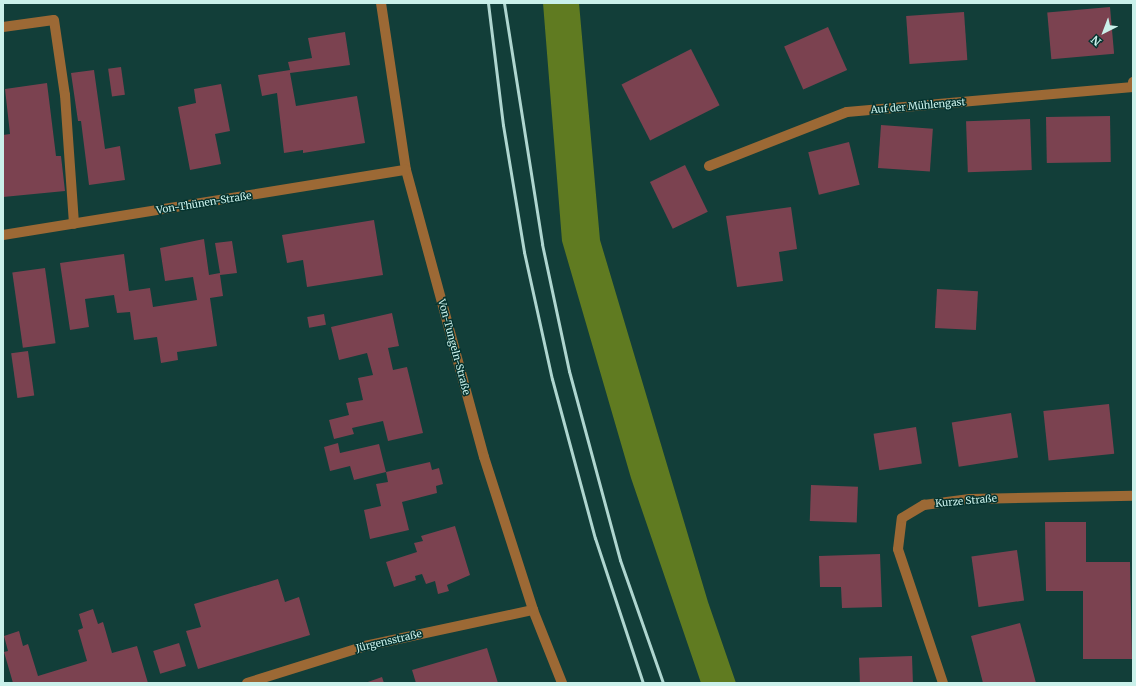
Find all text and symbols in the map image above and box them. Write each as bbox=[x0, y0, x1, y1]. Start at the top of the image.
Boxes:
north arrow bbox=[1084, 12, 1124, 52]
text: N bbox=[1088, 33, 1104, 49]
street label: Auf der Mühlengast bbox=[870, 96, 966, 116]
street label: Von-Thünen-Straße bbox=[156, 190, 252, 216]
street label: Von-Tungeln-Straße bbox=[435, 298, 473, 396]
street label: Kurze Straße bbox=[935, 492, 997, 510]
street label: Jürgensstraße bbox=[355, 628, 423, 654]

